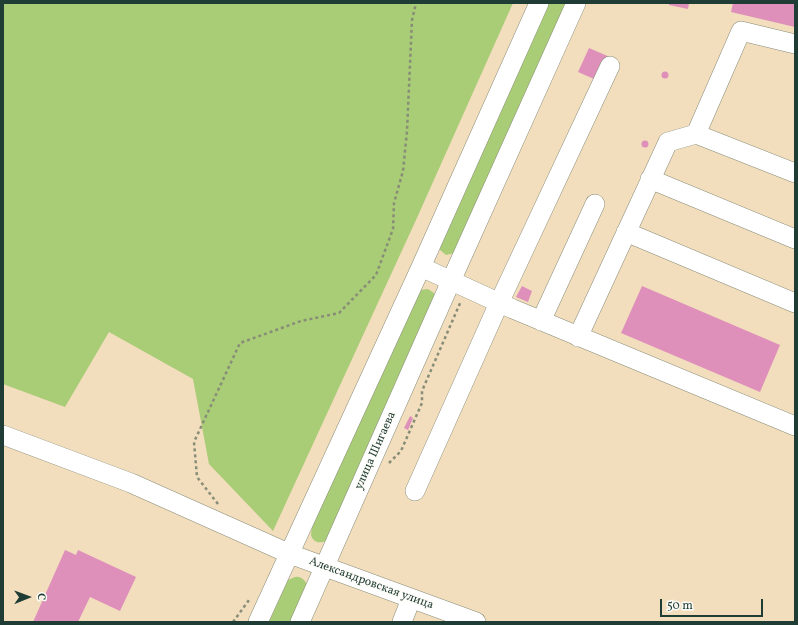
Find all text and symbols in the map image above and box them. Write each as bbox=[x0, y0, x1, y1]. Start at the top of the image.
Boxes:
street label: улица Шигаева bbox=[352, 410, 400, 492]
street label: Александровская улица bbox=[307, 555, 435, 613]
north arrow bbox=[8, 577, 48, 617]
scale bar bbox=[662, 591, 765, 617]
text: С bbox=[33, 593, 48, 600]
text: 50 m bbox=[667, 598, 693, 614]

